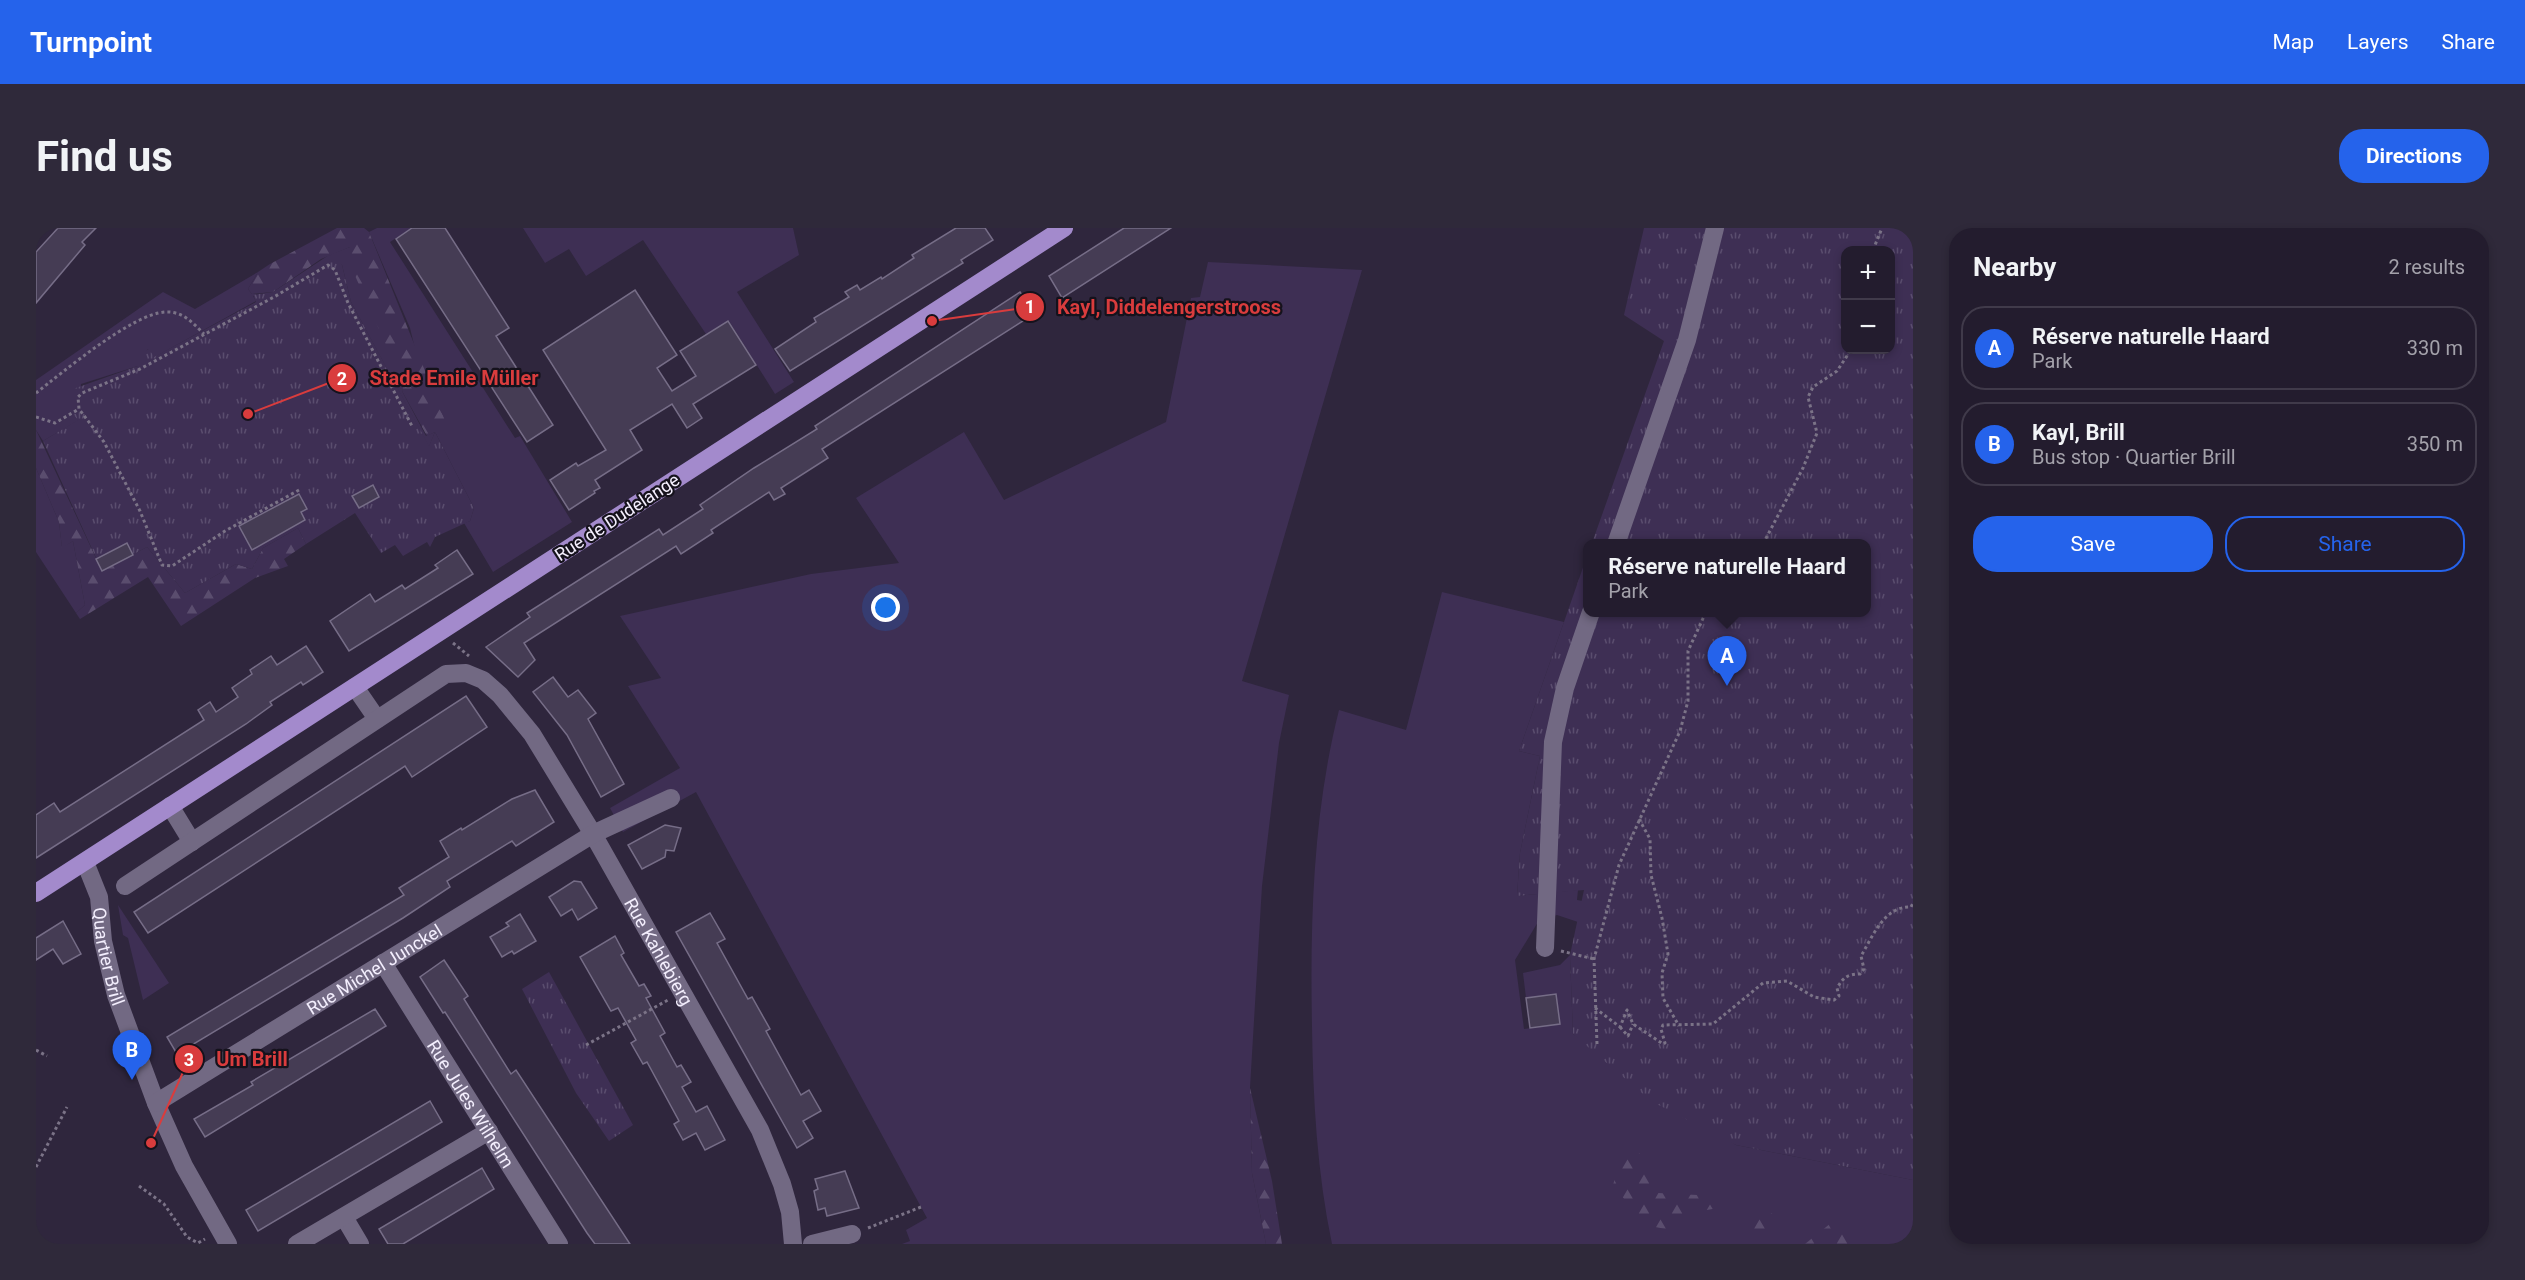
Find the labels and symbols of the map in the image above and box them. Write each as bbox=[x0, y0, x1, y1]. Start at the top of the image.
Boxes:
callout: Kayl, Diddelengerstrooss bbox=[1015, 288, 1293, 326]
text: Kayl, Diddelengerstrooss bbox=[1057, 295, 1281, 319]
text: 1 bbox=[1025, 296, 1035, 317]
callout: Stade Emile Müller bbox=[327, 359, 551, 397]
text: Stade Emile Müller bbox=[369, 366, 539, 390]
text: 2 bbox=[337, 368, 347, 389]
street label: Rue de Dudelange bbox=[551, 469, 683, 565]
your location bbox=[871, 593, 900, 622]
pin: A bbox=[1708, 636, 1746, 686]
street label: Rue Kahlebierg bbox=[621, 894, 698, 1009]
street label: Quartier Brill bbox=[89, 907, 129, 1008]
street label: Rue Michel Junckel bbox=[302, 919, 446, 1018]
pin: B bbox=[112, 1030, 152, 1080]
street label: Rue Jules Wilhelm bbox=[423, 1036, 519, 1172]
callout: Um Brill bbox=[174, 1040, 300, 1078]
text: Um Brill bbox=[216, 1047, 288, 1071]
text: 3 bbox=[184, 1049, 194, 1070]

